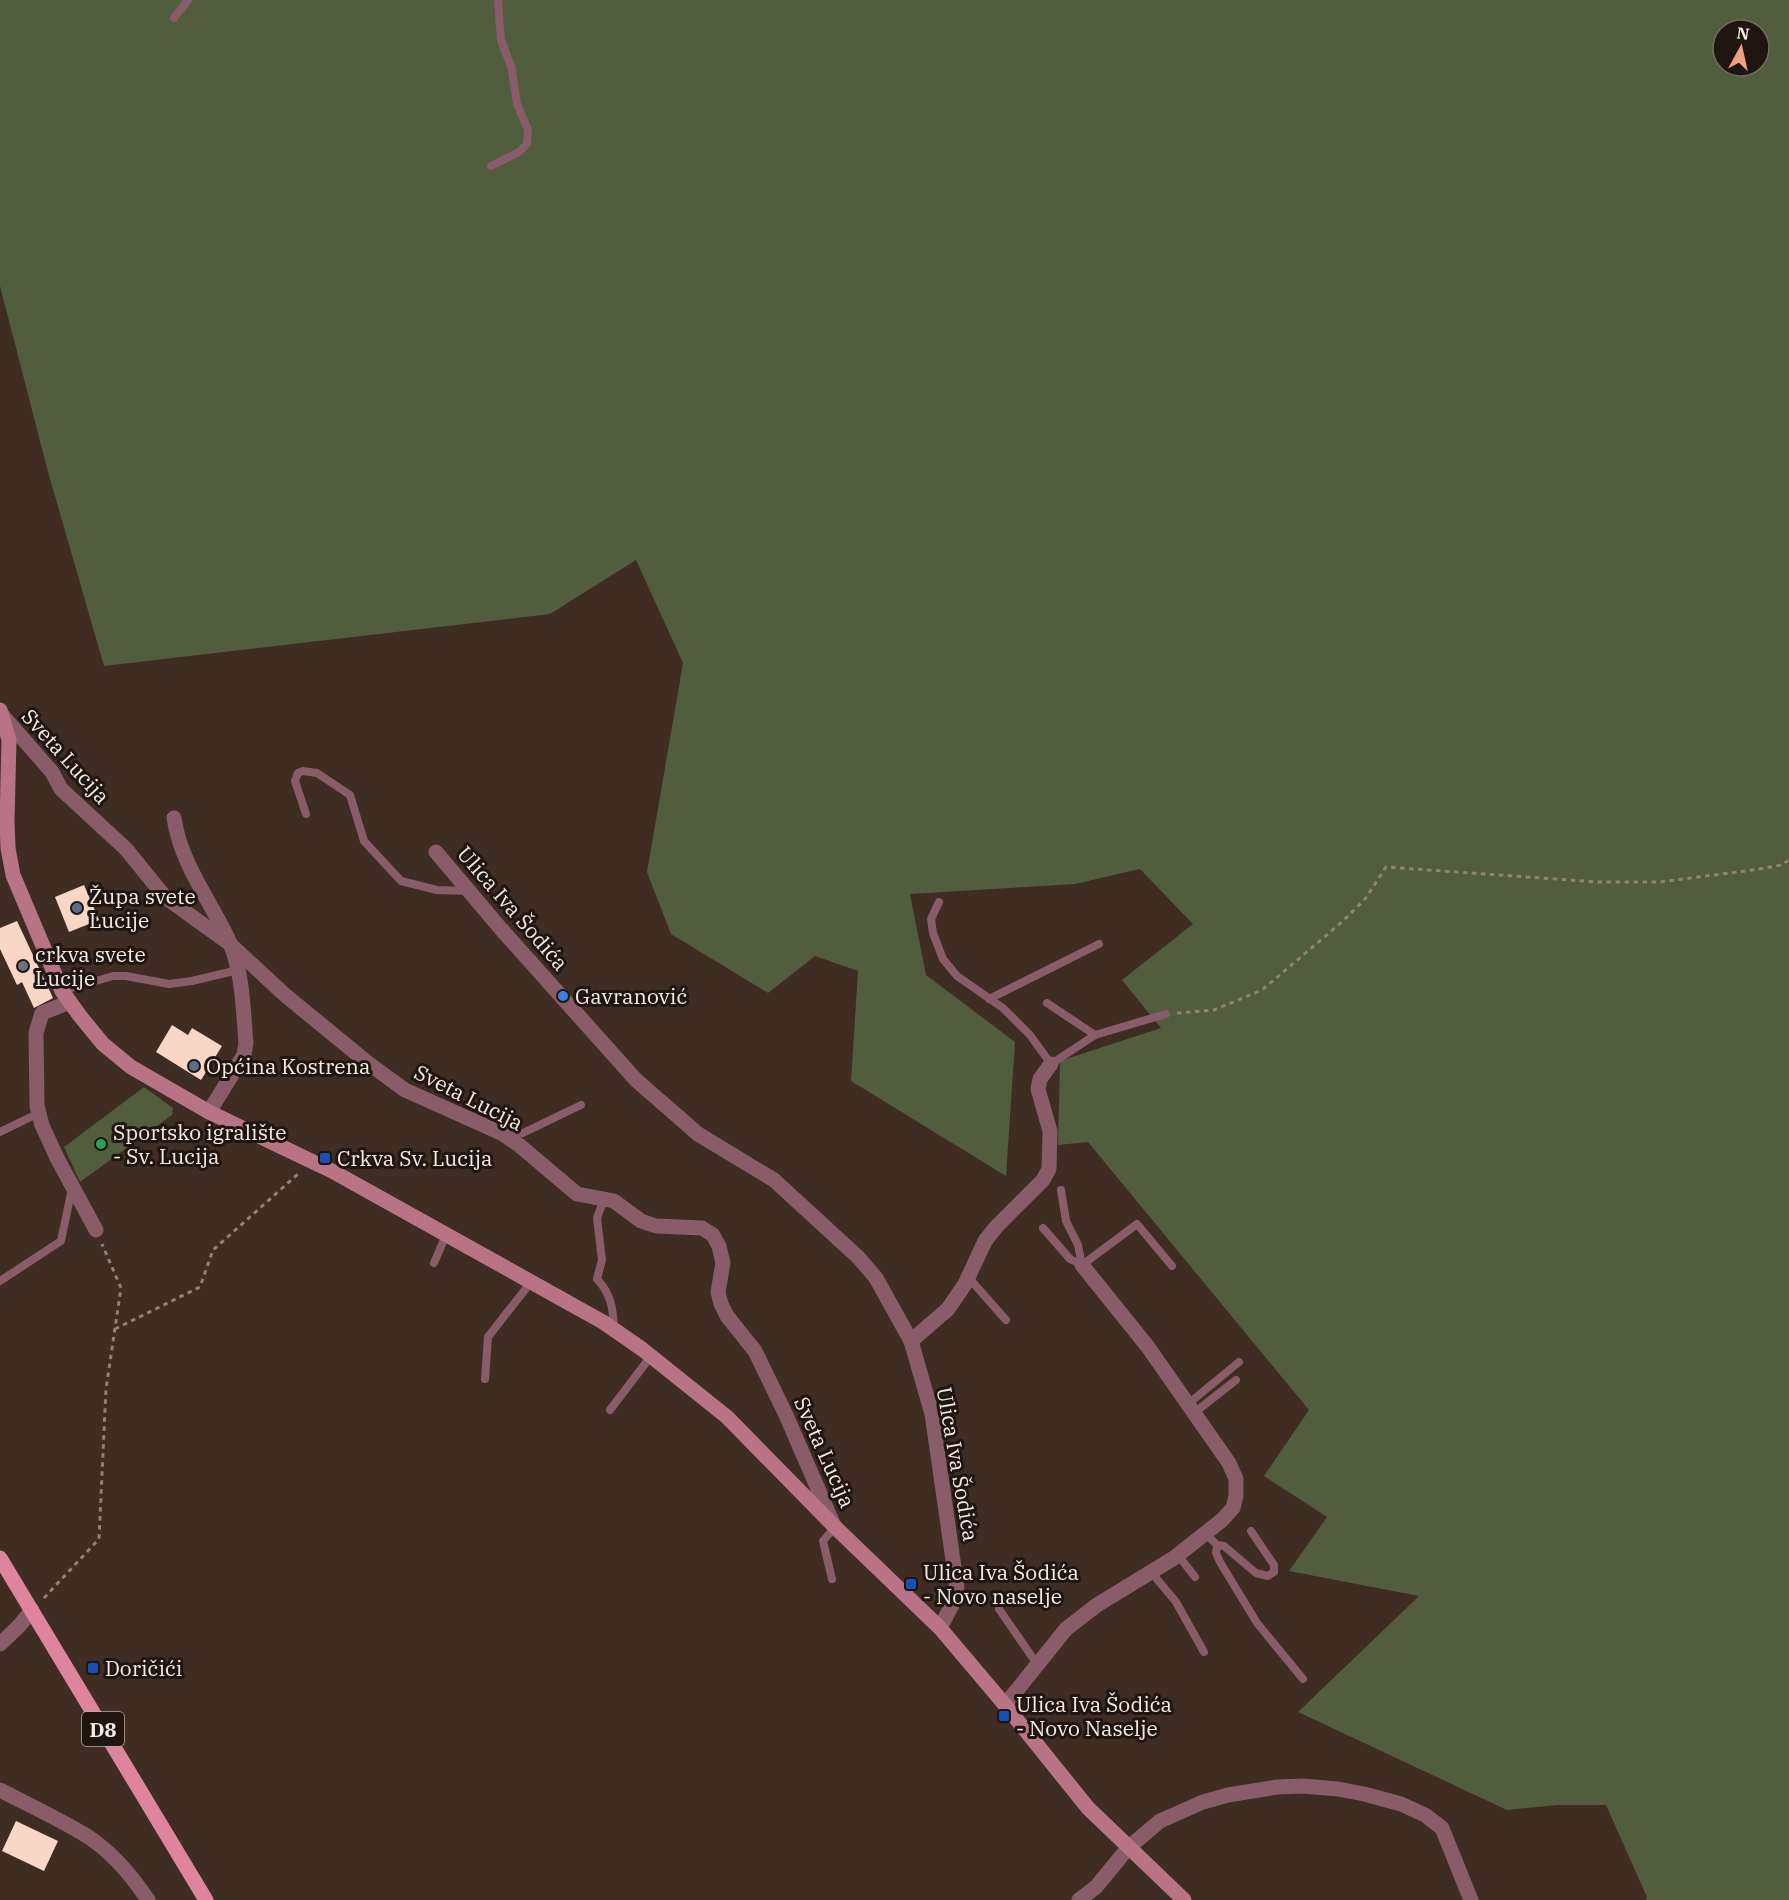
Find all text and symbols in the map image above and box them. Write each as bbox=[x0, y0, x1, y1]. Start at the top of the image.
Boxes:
north arrow bbox=[1711, 18, 1771, 78]
text: N bbox=[1735, 22, 1751, 44]
street label: Sveta Lucija bbox=[16, 702, 116, 810]
street label: Ulica Iva Šodića bbox=[451, 840, 575, 976]
place label: Župa svete Lucije bbox=[89, 882, 196, 934]
marker: Župa svete Lucije bbox=[70, 901, 84, 915]
place label: crkva svete Lucije bbox=[35, 940, 146, 992]
marker: crkva svete Lucije bbox=[16, 959, 30, 973]
place label: Gavranović bbox=[575, 982, 687, 1010]
marker: Gavranović bbox=[556, 989, 570, 1003]
place label: Općina Kostrena bbox=[206, 1052, 370, 1080]
street label: Sveta Lucija bbox=[410, 1058, 528, 1136]
marker: Općina Kostrena bbox=[187, 1059, 201, 1073]
place label: Sportsko igralište - Sv. Lucija bbox=[113, 1118, 287, 1170]
marker: Sportsko igralište - Sv. Lucija bbox=[94, 1137, 108, 1151]
place label: Crkva Sv. Lucija bbox=[337, 1144, 493, 1172]
marker: Crkva Sv. Lucija bbox=[318, 1151, 332, 1165]
street label: Ulica Iva Šodića bbox=[931, 1385, 985, 1543]
street label: Sveta Lucija bbox=[788, 1392, 862, 1512]
place label: Ulica Iva Šodića - Novo naselje bbox=[923, 1558, 1079, 1610]
marker: Ulica Iva Šodića - Novo naselje bbox=[904, 1577, 918, 1591]
place label: Doričići bbox=[105, 1654, 183, 1682]
marker: Doričići bbox=[86, 1661, 100, 1675]
place label: Ulica Iva Šodića - Novo Naselje bbox=[1016, 1690, 1172, 1742]
marker: Ulica Iva Šodića - Novo Naselje bbox=[997, 1709, 1011, 1723]
road number: D8 bbox=[82, 1712, 124, 1746]

